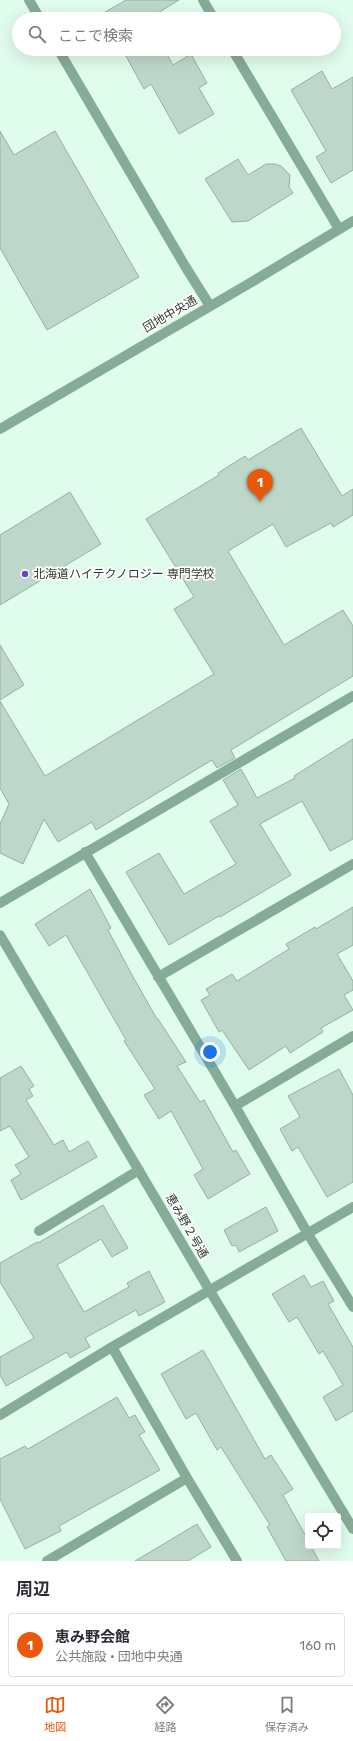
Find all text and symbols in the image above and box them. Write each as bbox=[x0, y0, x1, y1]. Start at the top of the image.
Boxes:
search box bbox=[12, 12, 341, 56]
icon: search bbox=[26, 23, 48, 45]
text: ここで検索 bbox=[58, 27, 133, 45]
street label: 団地中央通 bbox=[141, 293, 199, 335]
pin: 1 bbox=[247, 469, 273, 502]
place label: 北海道ハイテクノロジー 専門学校 bbox=[33, 567, 215, 581]
marker: 北海道ハイテクノロジー 専門学校 bbox=[20, 569, 30, 579]
your location bbox=[200, 1042, 220, 1062]
street label: 恵み野２号通 bbox=[163, 1191, 211, 1261]
map controls bbox=[305, 1513, 341, 1549]
button: locate bbox=[305, 1513, 341, 1549]
text: 周辺 bbox=[16, 1579, 50, 1599]
text: 恵み野会館 bbox=[55, 1628, 130, 1646]
text: 1 bbox=[27, 1638, 33, 1653]
text: 160 m bbox=[300, 1638, 336, 1653]
text: 公共施設 · 団地中央通 bbox=[55, 1649, 183, 1664]
tab: 地図 bbox=[44, 1694, 66, 1734]
tab: 経路 bbox=[154, 1694, 176, 1734]
tab: 保存済み bbox=[265, 1694, 309, 1734]

